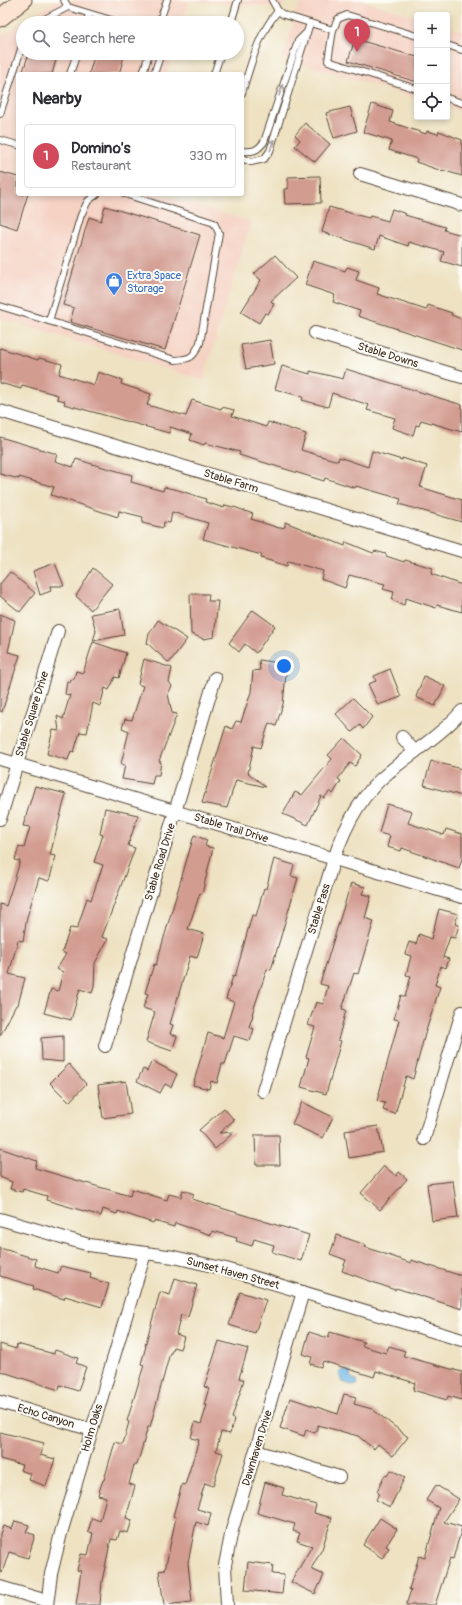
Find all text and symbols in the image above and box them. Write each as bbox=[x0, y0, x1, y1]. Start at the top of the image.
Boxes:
map controls bbox=[414, 12, 450, 120]
button: + bbox=[414, 12, 450, 48]
search box bbox=[16, 16, 244, 60]
pin: 1 bbox=[344, 19, 370, 52]
icon: search bbox=[30, 27, 52, 49]
text: Search here bbox=[62, 29, 135, 48]
button: − bbox=[414, 48, 450, 84]
one-way arrow bbox=[278, 84, 286, 96]
button: locate bbox=[414, 84, 450, 120]
text: Nearby bbox=[32, 88, 81, 109]
text: Domino's bbox=[71, 139, 130, 158]
one-way arrow bbox=[269, 139, 276, 152]
text: 1 bbox=[43, 148, 49, 164]
text: 330 m bbox=[189, 148, 227, 164]
text: Restaurant bbox=[71, 158, 131, 174]
place label: Extra Space Storage bbox=[127, 269, 182, 295]
shop icon: Extra Space Storage bbox=[104, 271, 124, 296]
street label: Stable Downs bbox=[356, 340, 420, 370]
street label: Stable Farm bbox=[202, 467, 260, 496]
your location bbox=[274, 656, 294, 676]
street label: Stable Square Drive bbox=[13, 669, 51, 758]
street label: Stable Trail Drive bbox=[192, 811, 270, 846]
street label: Stable Road Drive bbox=[142, 821, 178, 902]
street label: Stable Pass bbox=[305, 882, 333, 936]
street label: Sunset Haven Street bbox=[185, 1254, 281, 1292]
street label: Echo Canyon bbox=[16, 1401, 76, 1431]
street label: Holm Oaks bbox=[79, 1402, 105, 1453]
street label: Dawnhaven Drive bbox=[239, 1408, 275, 1487]

